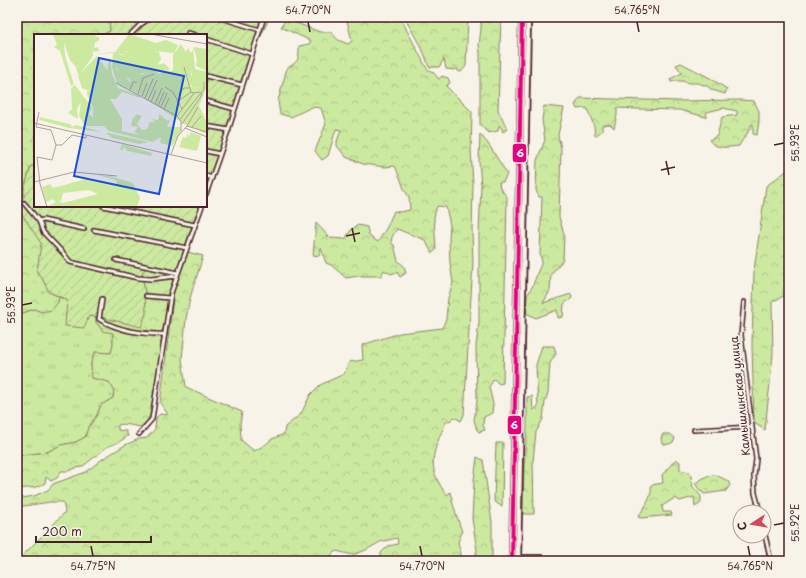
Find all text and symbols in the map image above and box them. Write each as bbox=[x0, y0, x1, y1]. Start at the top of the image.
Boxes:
text: 54.770°N bbox=[285, 2, 331, 17]
text: 54.765°N bbox=[614, 2, 660, 17]
inset map bbox=[34, 34, 207, 207]
text: 55.93°E bbox=[787, 124, 802, 162]
line badge: 6 bbox=[512, 143, 527, 163]
text: 6 bbox=[516, 144, 524, 161]
text: 55.93°E bbox=[3, 286, 18, 324]
street label: Камышлинская улица bbox=[725, 335, 754, 457]
line badge: 6 bbox=[507, 415, 522, 435]
text: 6 bbox=[510, 416, 518, 433]
north arrow bbox=[732, 504, 772, 544]
text: 55.92°E bbox=[787, 504, 802, 542]
scale bar bbox=[36, 518, 151, 544]
text: С bbox=[733, 520, 751, 532]
text: 200 m bbox=[42, 522, 82, 540]
text: 54.775°N bbox=[70, 558, 116, 573]
text: 54.770°N bbox=[399, 558, 445, 573]
text: 54.765°N bbox=[727, 558, 773, 573]

